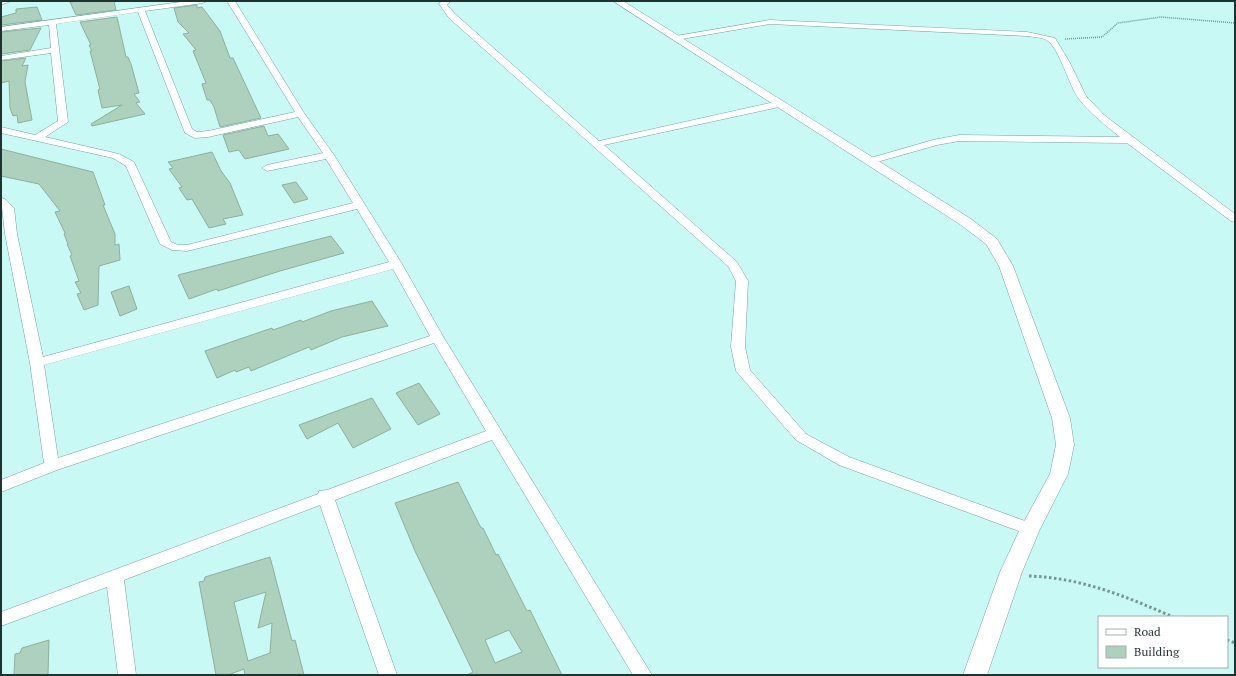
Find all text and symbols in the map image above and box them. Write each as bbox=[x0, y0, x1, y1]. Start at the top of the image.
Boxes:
legend bbox=[1098, 616, 1228, 668]
text: Road bbox=[1134, 624, 1161, 639]
text: Building bbox=[1134, 644, 1180, 659]

